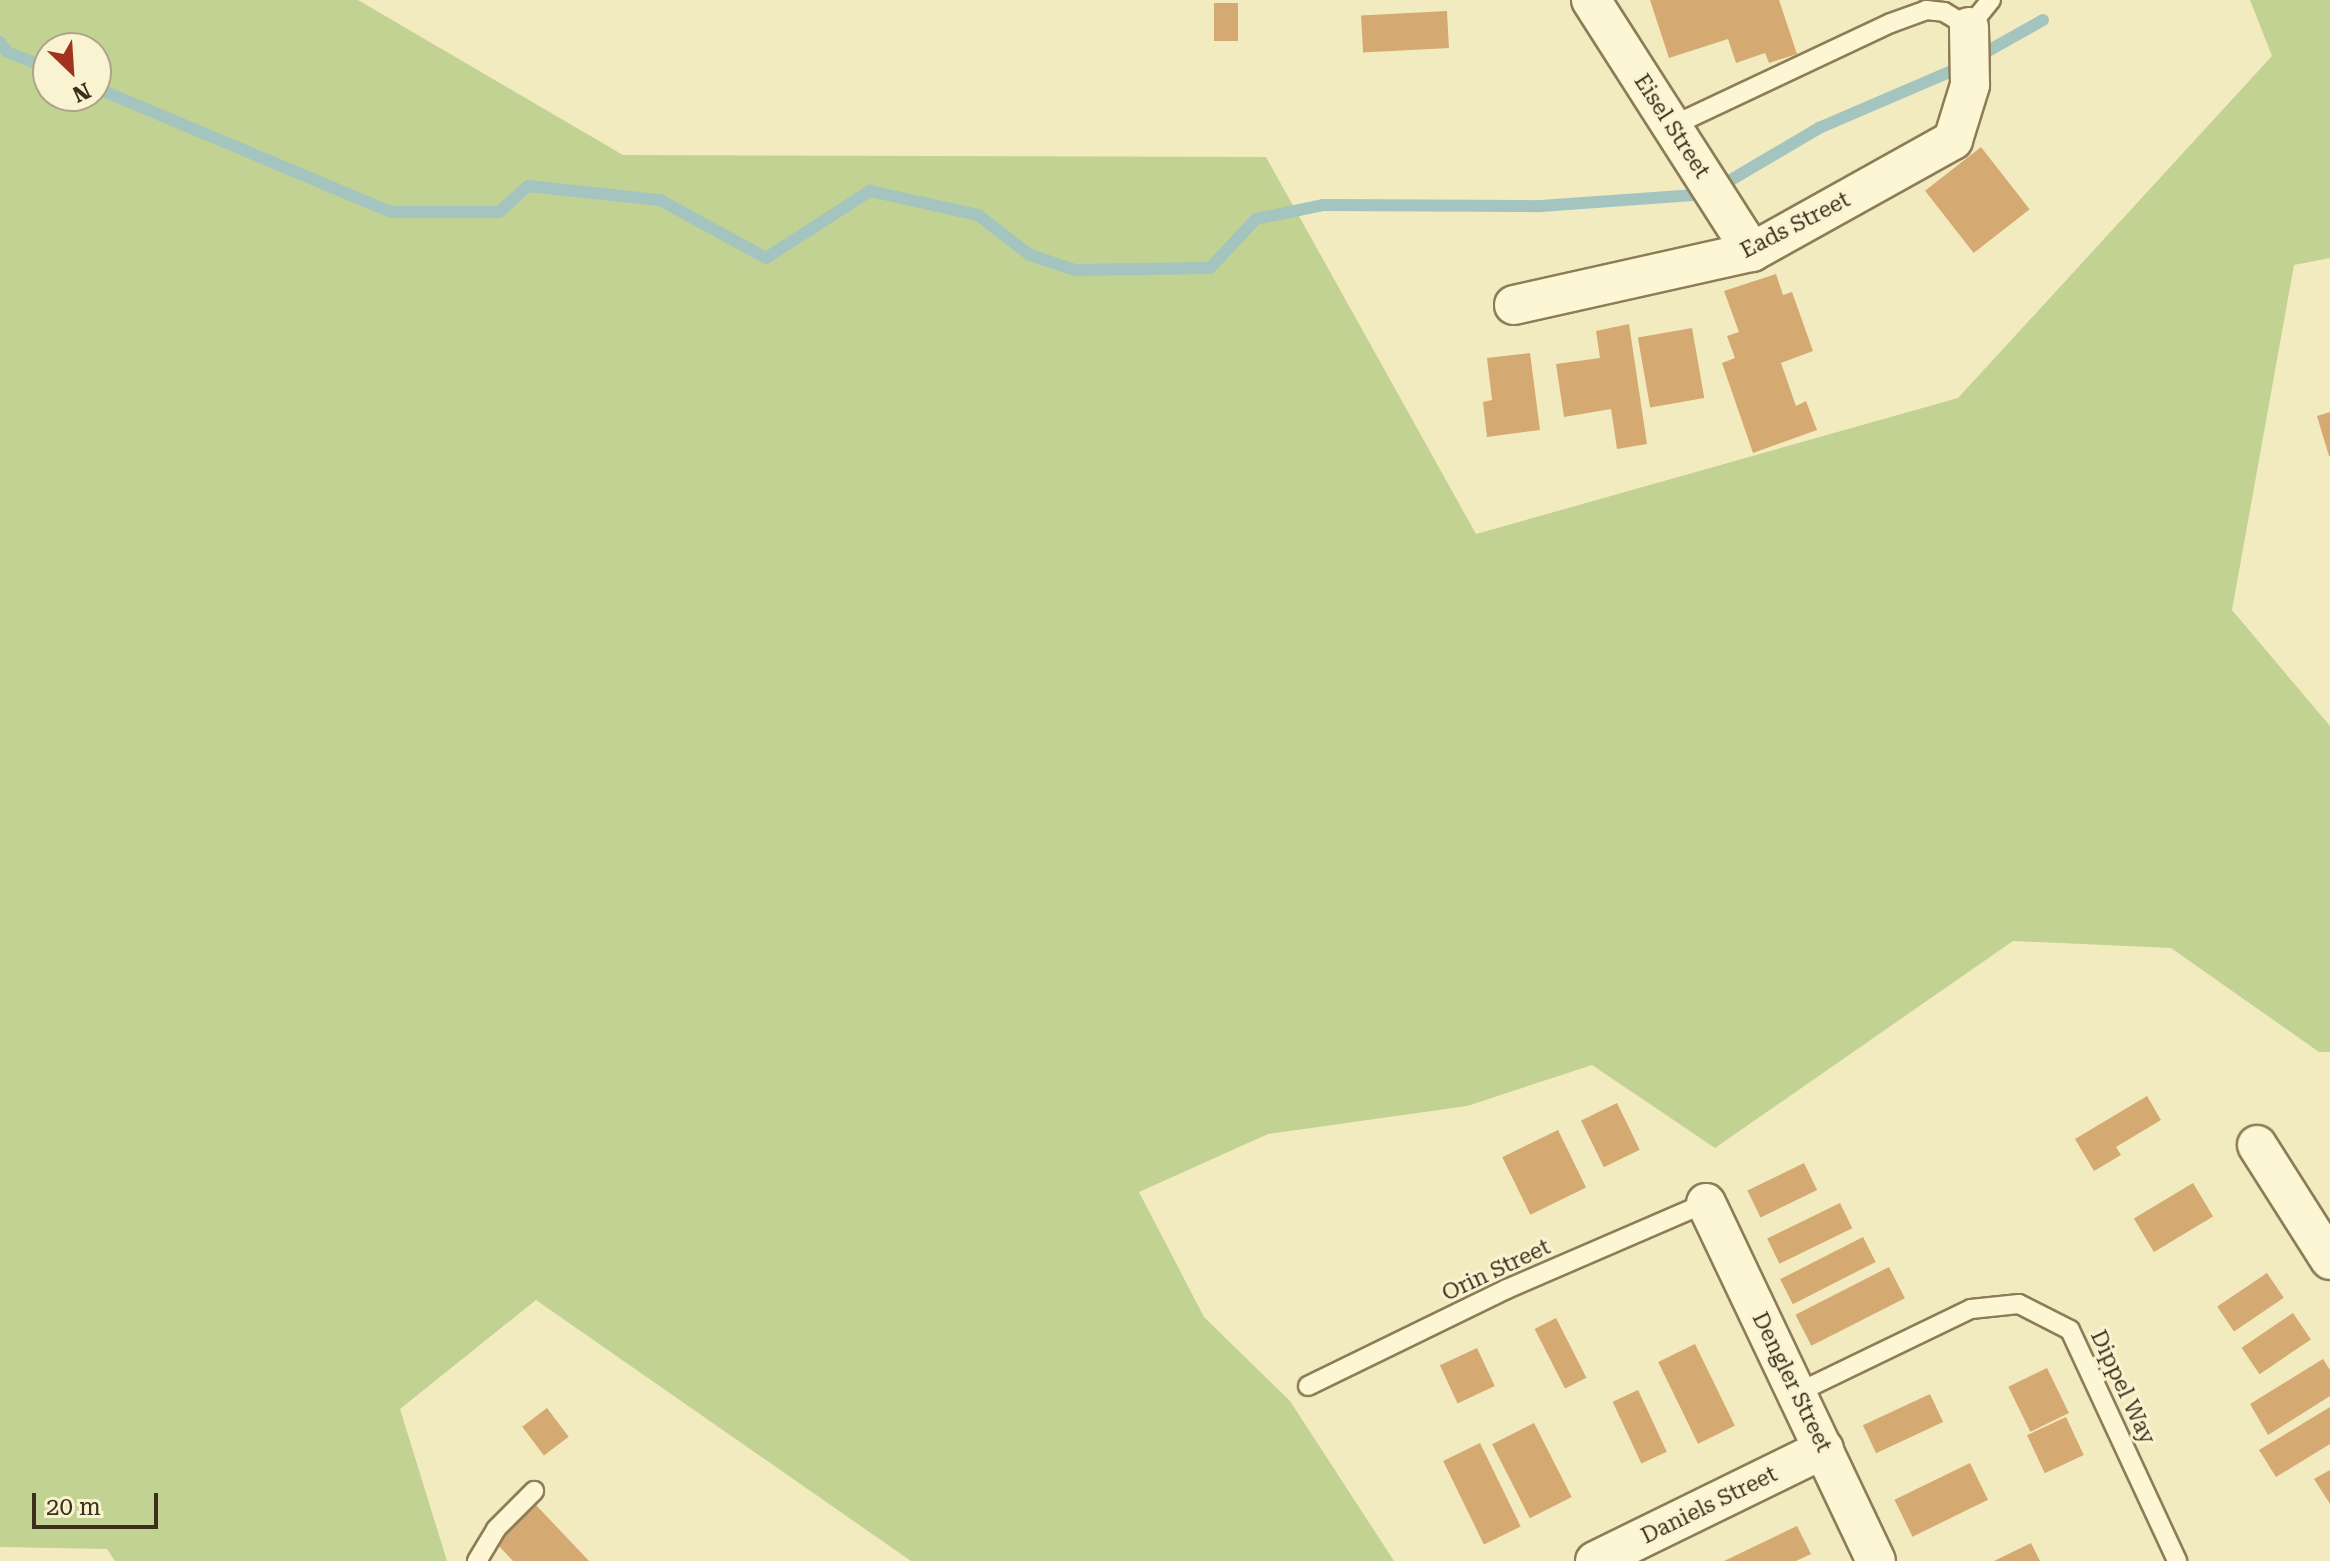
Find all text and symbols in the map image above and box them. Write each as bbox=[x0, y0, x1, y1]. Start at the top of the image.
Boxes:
north arrow bbox=[32, 32, 112, 112]
street label: Eisel Street bbox=[1629, 69, 1715, 183]
text: N bbox=[69, 77, 94, 107]
street label: Eads Street bbox=[1736, 186, 1854, 264]
street label: Orin Street bbox=[1438, 1233, 1554, 1307]
street label: Dengler Street bbox=[1747, 1308, 1837, 1456]
street label: Dippel Way bbox=[2085, 1326, 2161, 1448]
street label: Daniels Street bbox=[1637, 1461, 1781, 1549]
scale bar bbox=[36, 1477, 162, 1527]
text: 20 m bbox=[46, 1493, 101, 1521]

